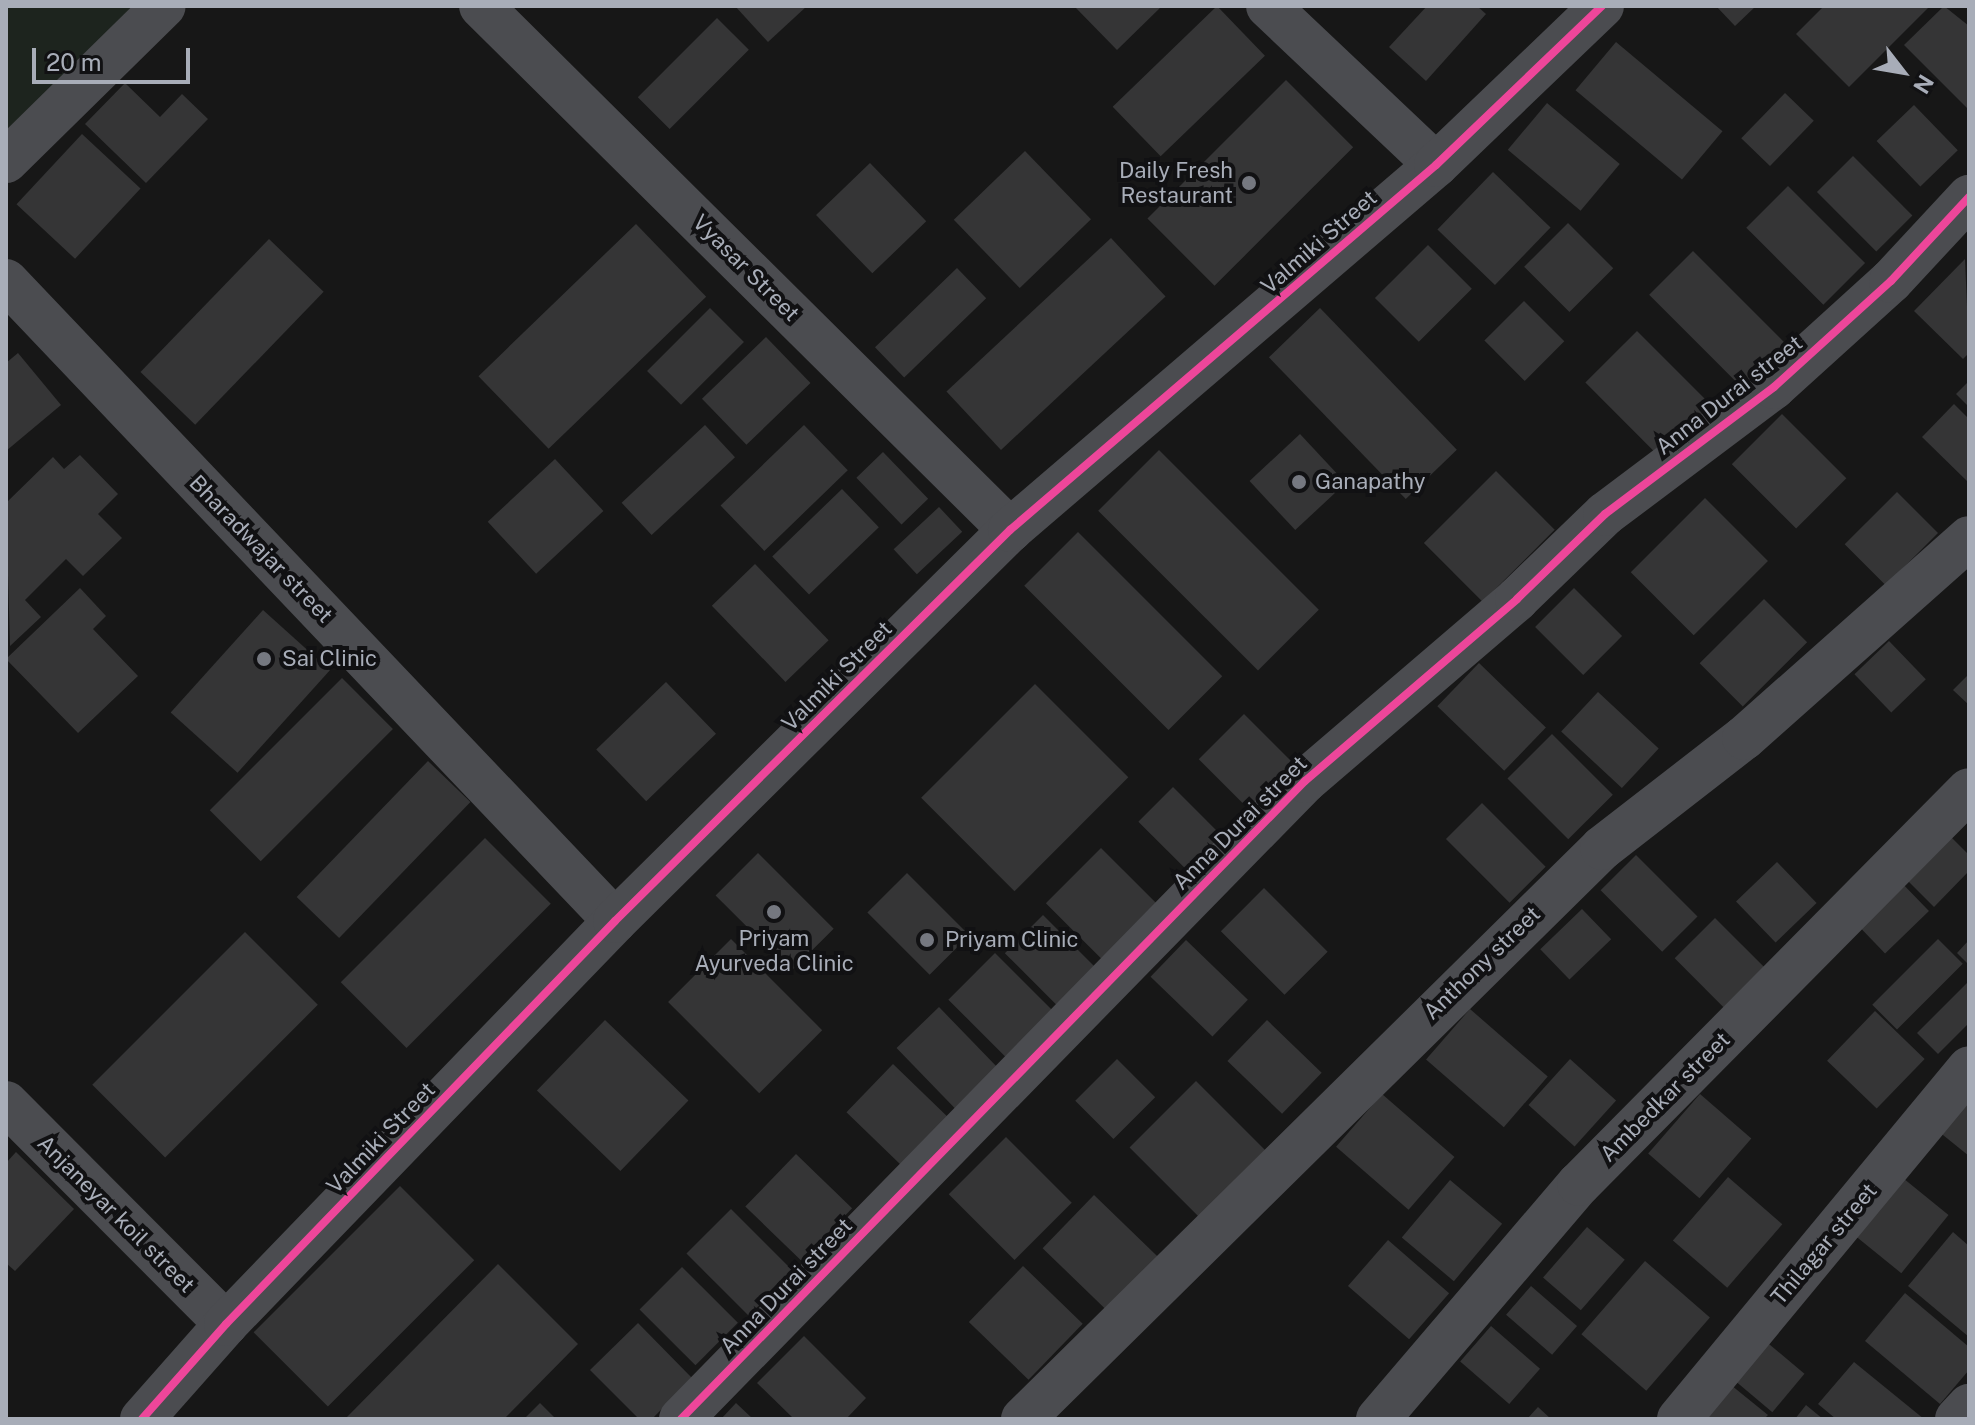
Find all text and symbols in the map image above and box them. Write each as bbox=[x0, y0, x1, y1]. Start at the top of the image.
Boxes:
scale bar bbox=[36, 32, 194, 82]
north arrow bbox=[1863, 32, 1943, 112]
text: 20 m bbox=[46, 48, 102, 76]
text: N bbox=[1908, 70, 1939, 98]
place label: Daily Fresh Restaurant bbox=[1119, 157, 1233, 208]
marker: Daily Fresh Restaurant bbox=[1240, 174, 1258, 192]
street label: Valmiki Street bbox=[1256, 185, 1382, 299]
street label: Vyasar Street bbox=[687, 209, 805, 327]
street label: Anna Durai street bbox=[1650, 330, 1808, 460]
place label: Ganapathy bbox=[1315, 469, 1425, 495]
street label: Bharadwajar street bbox=[184, 470, 338, 628]
marker: Ganapathy bbox=[1290, 473, 1308, 491]
street label: Valmiki Street bbox=[777, 616, 897, 736]
place label: Sai Clinic bbox=[282, 646, 377, 672]
marker: Sai Clinic bbox=[253, 648, 275, 670]
street label: Anna Durai street bbox=[1168, 751, 1312, 895]
street label: Anthony street bbox=[1418, 901, 1546, 1025]
marker: Priyam Ayurveda Clinic bbox=[765, 903, 783, 921]
place label: Priyam Ayurveda Clinic bbox=[694, 925, 854, 976]
place label: Priyam Clinic bbox=[945, 927, 1078, 953]
marker: Priyam Clinic bbox=[916, 929, 938, 951]
street label: Ambedkar street bbox=[1595, 1027, 1735, 1167]
street label: Valmiki Street bbox=[321, 1077, 441, 1199]
street label: Anjaneyar koil street bbox=[32, 1130, 200, 1298]
street label: Thilagar street bbox=[1766, 1178, 1882, 1310]
street label: Anna Durai street bbox=[714, 1213, 858, 1359]

